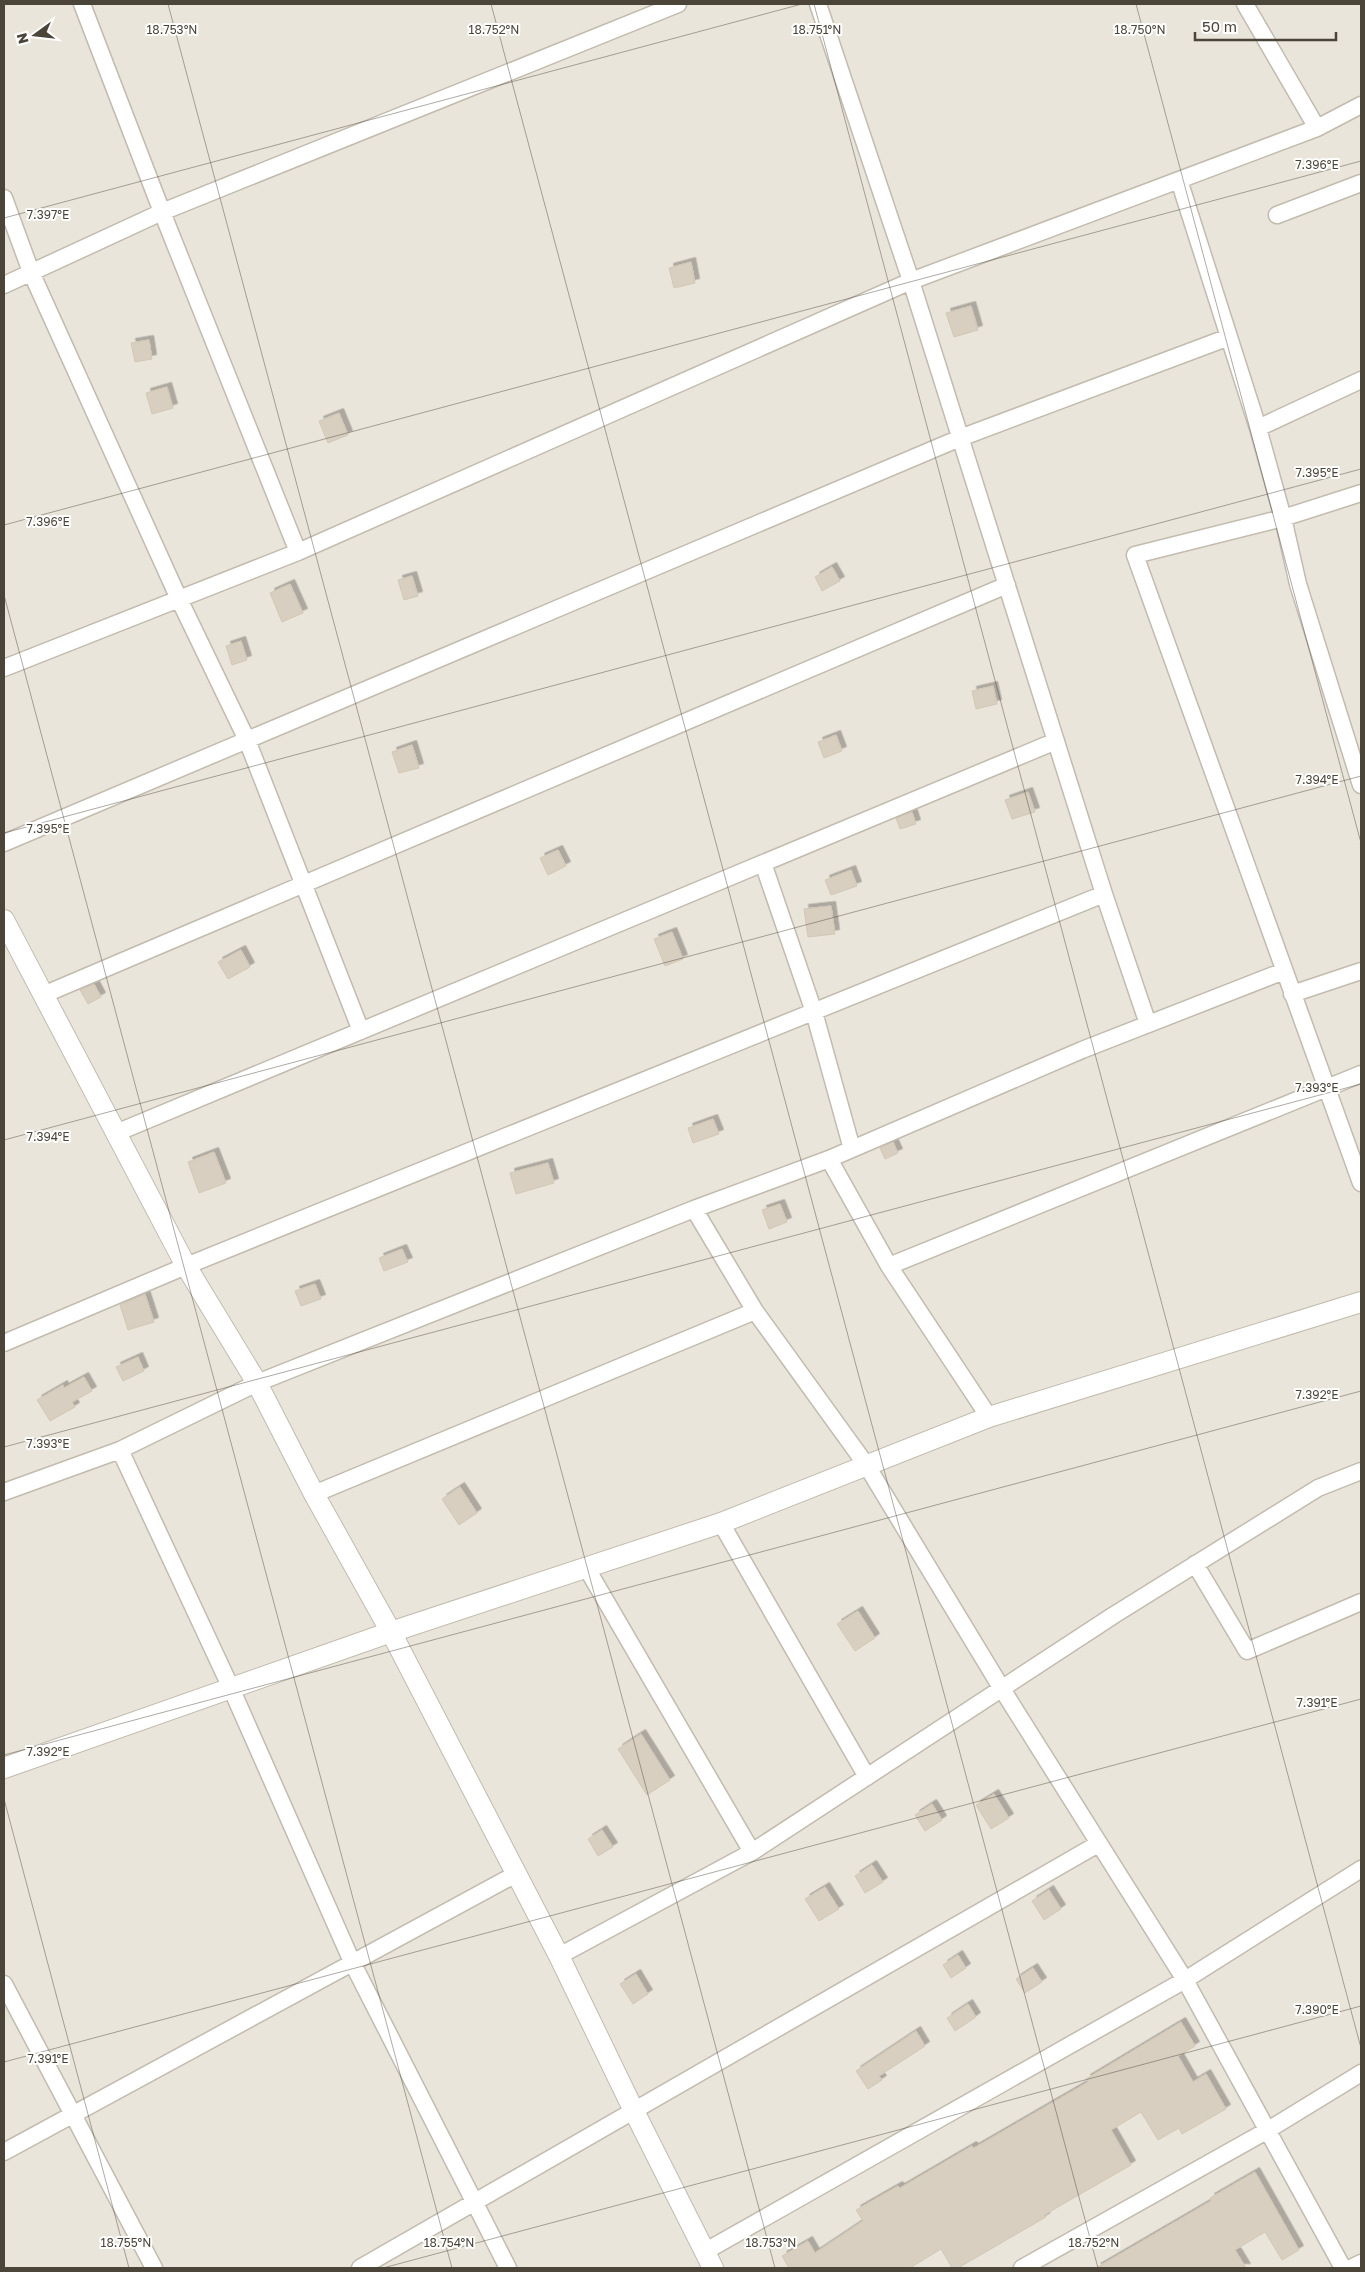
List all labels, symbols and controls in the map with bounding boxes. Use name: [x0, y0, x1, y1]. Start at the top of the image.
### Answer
north arrow: [10, 10, 60, 60]
scale bar: [1195, 10, 1336, 42]
text: 50 m: [1202, 17, 1237, 35]
text: 18.753°N: [147, 22, 197, 37]
text: 18.752°N: [469, 22, 519, 37]
text: 18.751°N: [793, 22, 841, 37]
text: 18.750°N: [1114, 22, 1166, 37]
text: N: [12, 31, 32, 46]
text: 7.396°E: [1295, 157, 1339, 172]
text: 7.397°E: [27, 207, 69, 222]
text: 7.395°E: [1295, 465, 1339, 480]
text: 7.396°E: [26, 514, 70, 529]
text: 7.394°E: [1296, 772, 1338, 787]
text: 7.395°E: [26, 821, 70, 836]
text: 7.393°E: [1295, 1080, 1339, 1095]
text: 7.394°E: [27, 1129, 69, 1144]
text: 7.392°E: [1295, 1387, 1339, 1402]
text: 7.393°E: [26, 1436, 70, 1451]
text: 7.391°E: [1296, 1695, 1338, 1710]
text: 7.392°E: [26, 1744, 70, 1759]
text: 7.390°E: [1295, 2002, 1339, 2017]
text: 7.391°E: [27, 2051, 69, 2066]
text: 18.755°N: [101, 2235, 151, 2250]
text: 18.754°N: [424, 2235, 474, 2250]
text: 18.753°N: [746, 2235, 796, 2250]
text: 18.752°N: [1069, 2235, 1119, 2250]

